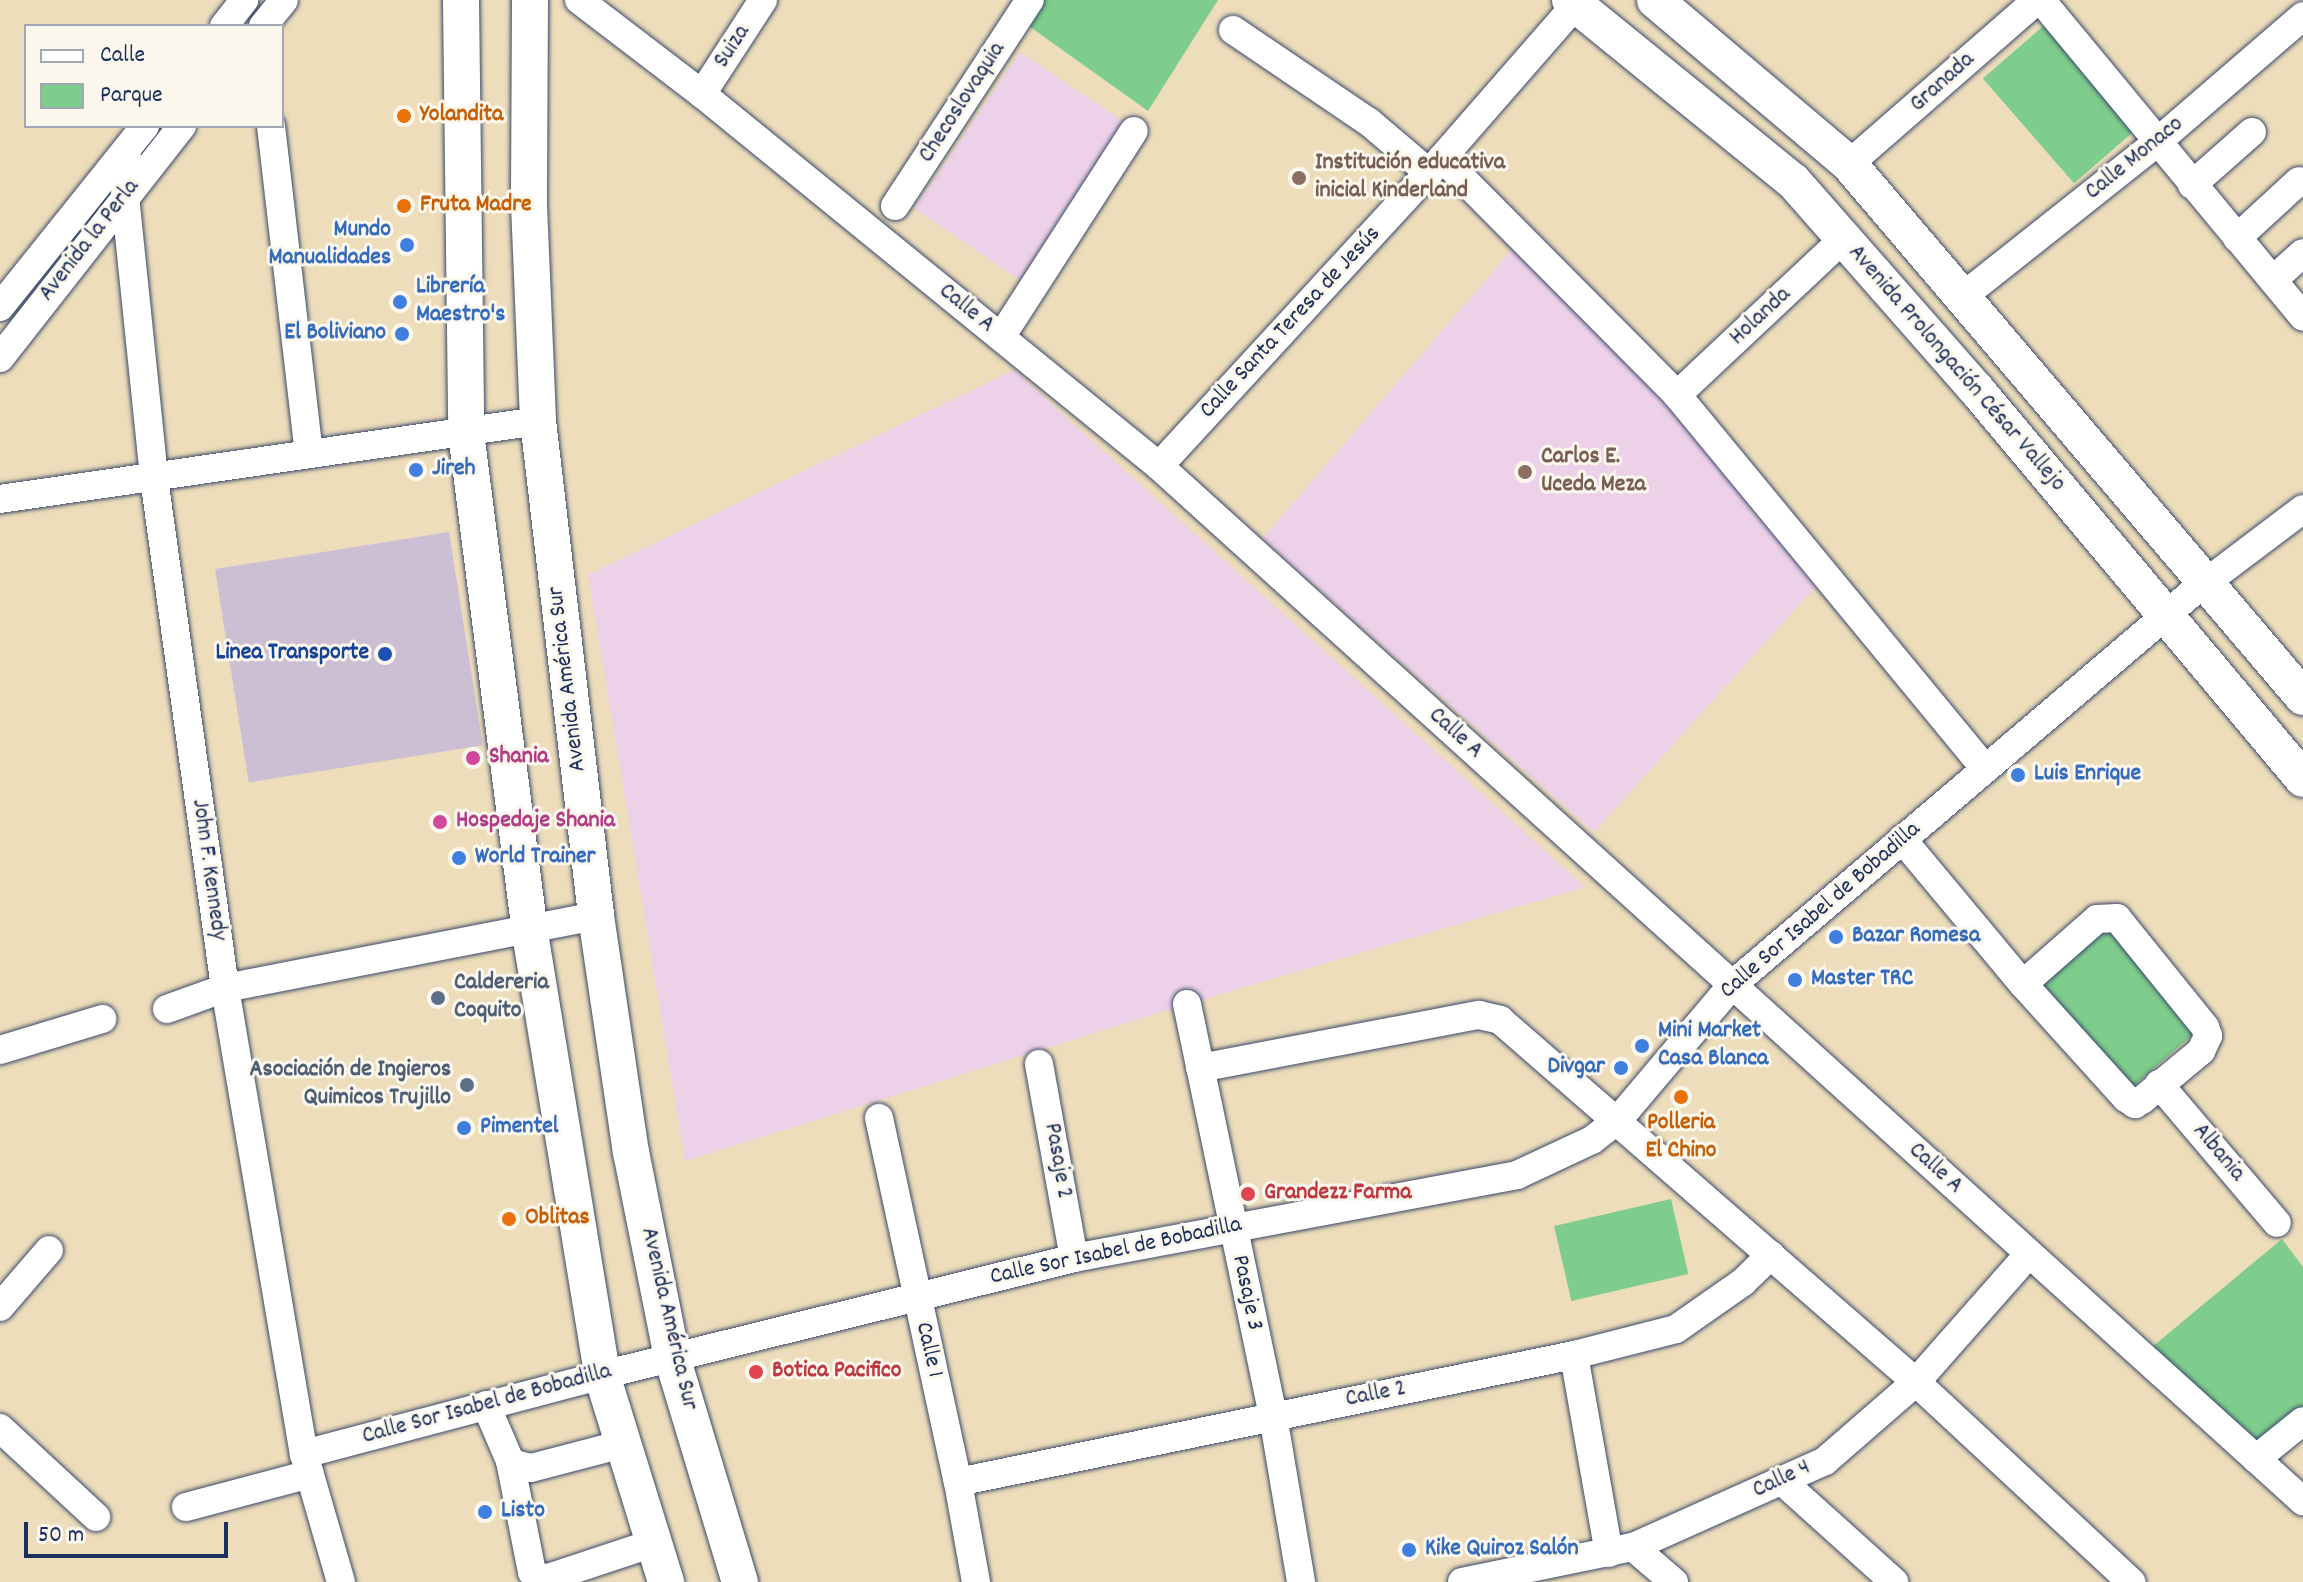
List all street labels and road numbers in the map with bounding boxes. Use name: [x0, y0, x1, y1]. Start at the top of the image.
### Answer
street label: Suiza: [708, 20, 758, 74]
street label: Checoslovaquia: [913, 37, 1013, 169]
street label: Granada: [1905, 46, 1981, 120]
street label: Calle Monaco: [2080, 111, 2190, 207]
street label: Avenida la Perla: [33, 174, 147, 308]
street label: Calle Santa Teresa de Jesús: [1194, 221, 1388, 425]
street label: Avenida Prolongación César Vallejo: [1841, 240, 2071, 498]
street label: Calle A: [932, 278, 1000, 340]
street label: Holanda: [1724, 281, 1798, 353]
street label: Avenida América Sur: [542, 585, 594, 773]
street label: Calle A: [1422, 702, 1488, 766]
street label: John F. Kennedy: [184, 797, 232, 943]
street label: Calle Sor Isabel de Bobadilla: [1715, 816, 1927, 1006]
street label: Albania: [2185, 1118, 2251, 1188]
street label: Pasaje 2: [1036, 1121, 1078, 1201]
street label: Calle A: [1902, 1137, 1968, 1201]
street label: Calle Sor Isabel de Bobadilla: [988, 1211, 1244, 1293]
street label: Avenida América Sur: [633, 1225, 703, 1413]
street label: Pasaje 3: [1224, 1253, 1268, 1333]
street label: Calle 1: [908, 1320, 948, 1380]
street label: Calle Sor Isabel de Bobadilla: [359, 1358, 615, 1452]
street label: Calle 2: [1343, 1375, 1409, 1415]
street label: Calle 4: [1748, 1454, 1816, 1506]

